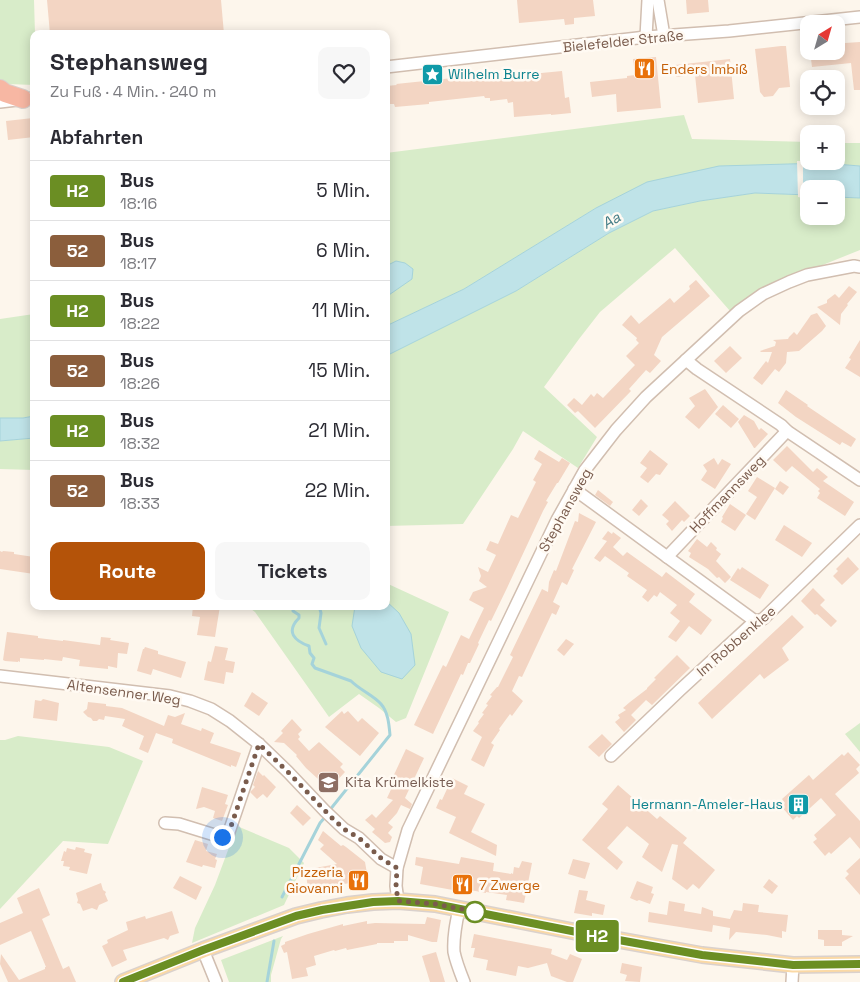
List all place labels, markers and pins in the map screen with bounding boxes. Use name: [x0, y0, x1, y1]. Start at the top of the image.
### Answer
restaurant icon: Enders Imbiß: [633, 57, 657, 81]
place label: Enders Imbiß: [661, 60, 748, 78]
place icon: Wilhelm Burre: [420, 62, 444, 86]
place label: Wilhelm Burre: [448, 65, 539, 83]
school or university icon: Kita Krümelkiste: [317, 770, 341, 794]
place label: Kita Krümelkiste: [345, 773, 454, 791]
building icon: Hermann-Ameler-Haus: [787, 792, 811, 816]
place label: Hermann-Ameler-Haus: [632, 795, 783, 813]
place label: Pizzeria Giovanni: [286, 863, 343, 897]
restaurant icon: Pizzeria Giovanni: [347, 868, 371, 892]
restaurant icon: 7 Zwerge: [451, 873, 475, 897]
place label: 7 Zwerge: [479, 876, 540, 894]
unlabelled marker: [464, 901, 486, 923]

